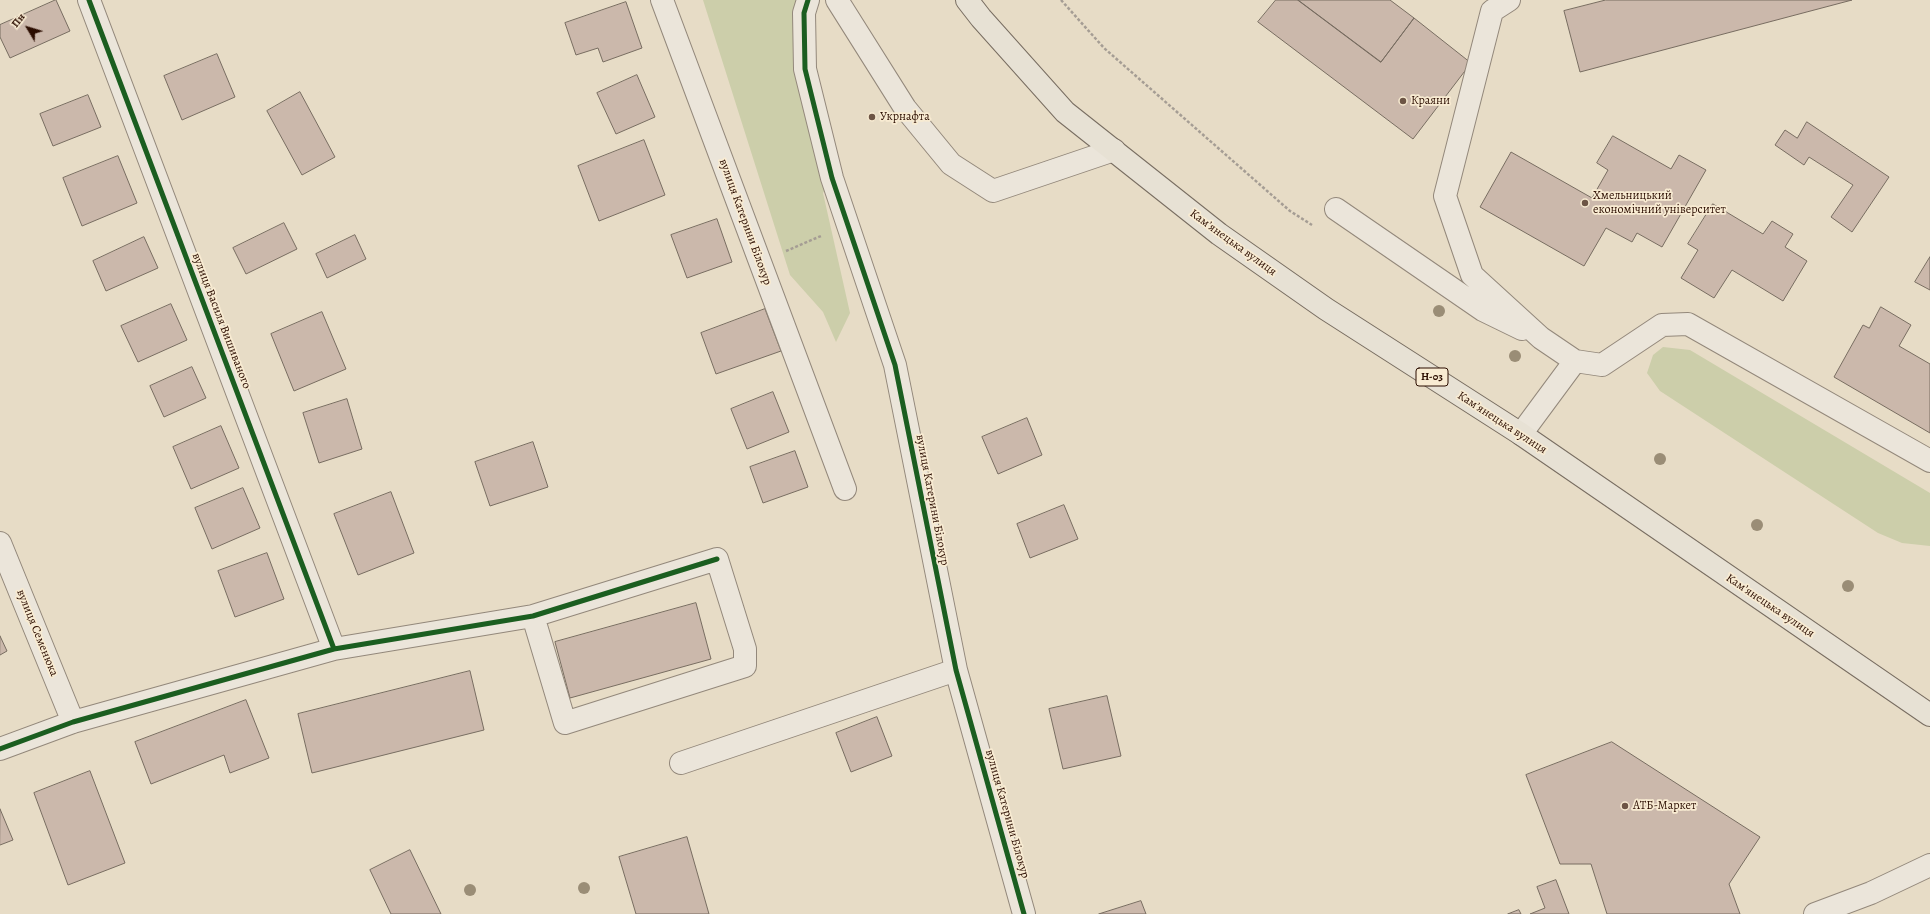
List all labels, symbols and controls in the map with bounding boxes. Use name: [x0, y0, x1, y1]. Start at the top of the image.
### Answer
north arrow: [8, 8, 48, 48]
text: Пн: [8, 10, 28, 31]
place label: Краяни: [1411, 94, 1450, 108]
marker: Краяни: [1398, 96, 1408, 106]
place label: Укрнафта: [880, 110, 930, 124]
marker: Укрнафта: [867, 112, 877, 122]
street label: вулиця Катерини Білокур: [715, 157, 775, 287]
place label: Хмельницький економічний університет: [1593, 189, 1726, 217]
marker: Хмельницький економічний університет: [1580, 198, 1590, 208]
street label: Камʼянецька вулиця: [1187, 207, 1279, 279]
street label: вулиця Василя Вишиваного: [188, 251, 254, 391]
road number: Н-03: [1416, 368, 1448, 386]
street label: Камʼянецька вулиця: [1455, 389, 1549, 457]
street label: вулиця Катерини Білокур: [912, 433, 952, 567]
street label: Камʼянецька вулиця: [1723, 571, 1817, 641]
street label: вулиця Семенюка: [13, 587, 61, 679]
street label: вулиця Катерини Білокур: [982, 748, 1032, 880]
place label: АТБ-Маркет: [1633, 799, 1696, 813]
marker: АТБ-Маркет: [1620, 801, 1630, 811]

